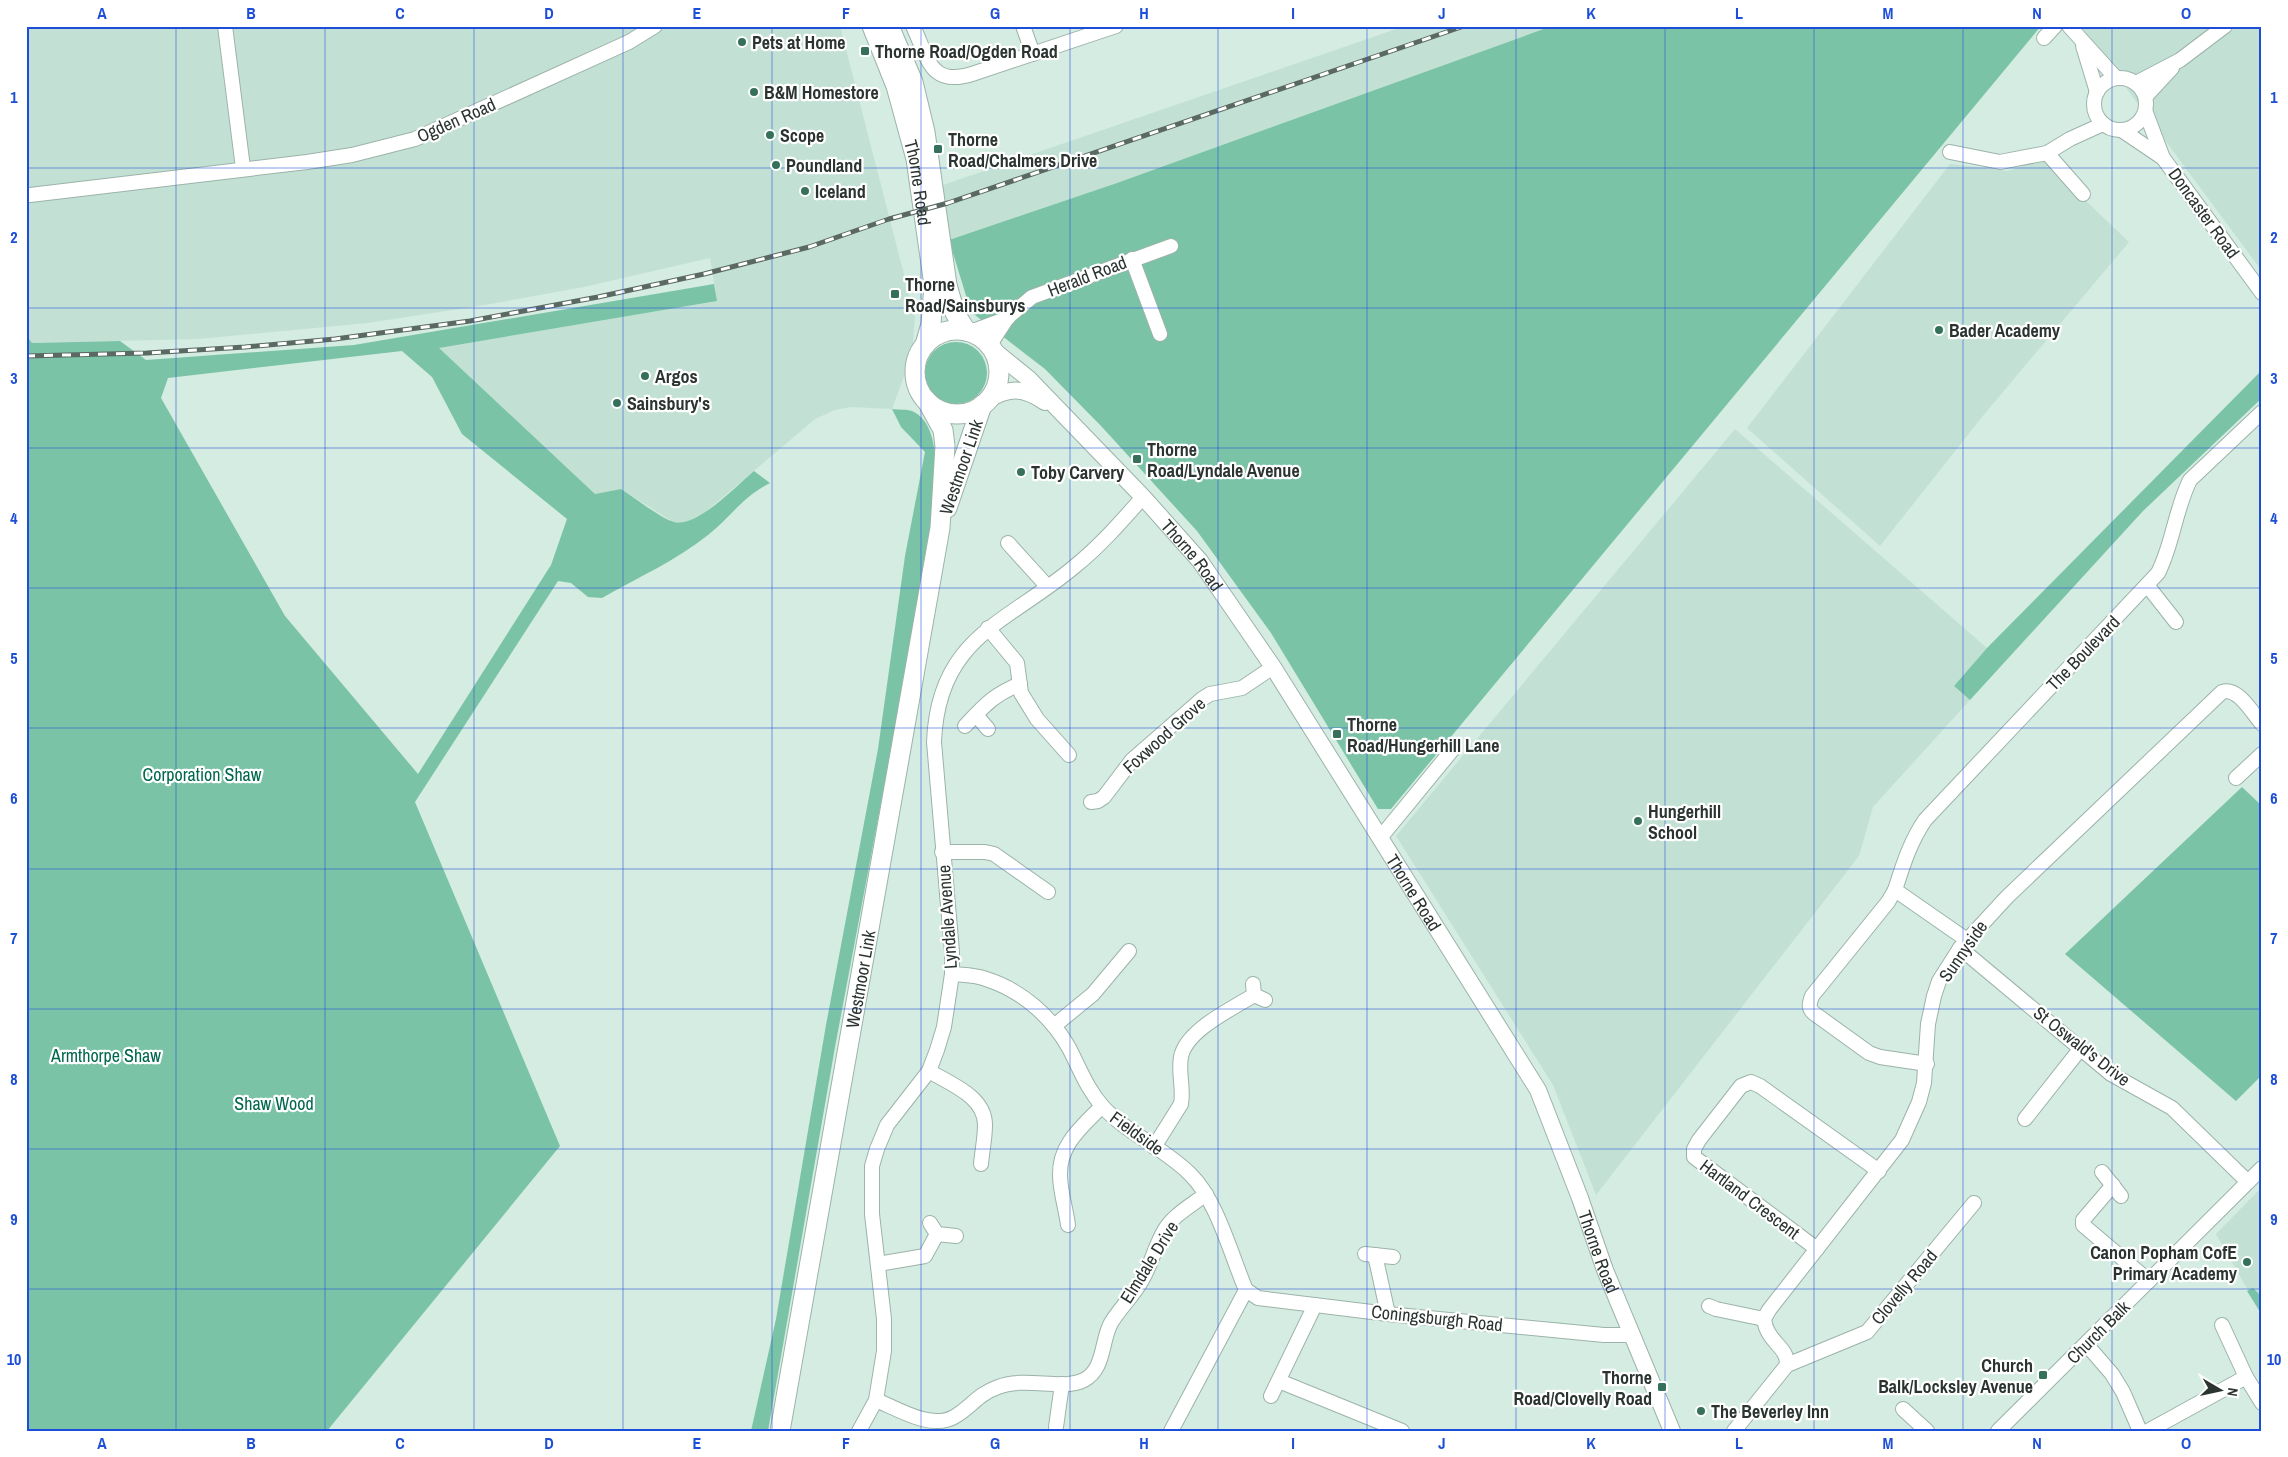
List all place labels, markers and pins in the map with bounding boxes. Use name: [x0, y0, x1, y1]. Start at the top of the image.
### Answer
place label: Pets at Home: [752, 30, 846, 55]
marker: Pets at Home: [736, 36, 748, 48]
place label: Thorne Road/Ogden Road: [875, 39, 1058, 64]
marker: Thorne Road/Ogden Road: [859, 45, 871, 57]
place label: B&M Homestore: [764, 80, 879, 105]
marker: B&M Homestore: [748, 86, 760, 98]
place label: Scope: [780, 123, 824, 148]
place label: Thorne Road/Chalmers Drive: [948, 127, 1097, 173]
marker: Scope: [764, 129, 776, 141]
marker: Thorne Road/Chalmers Drive: [932, 143, 944, 155]
place label: Poundland: [786, 153, 862, 178]
marker: Poundland: [770, 159, 782, 171]
place label: Iceland: [815, 179, 866, 204]
marker: Iceland: [799, 185, 811, 197]
place label: Thorne Road/Sainsburys: [905, 272, 1026, 318]
marker: Thorne Road/Sainsburys: [889, 288, 901, 300]
place label: Bader Academy: [1949, 318, 2061, 343]
marker: Bader Academy: [1933, 324, 1945, 336]
place label: Argos: [655, 364, 698, 389]
marker: Argos: [639, 370, 651, 382]
place label: Sainsbury's: [627, 391, 710, 416]
marker: Sainsbury's: [611, 397, 623, 409]
place label: Thorne Road/Lyndale Avenue: [1147, 437, 1300, 483]
marker: Thorne Road/Lyndale Avenue: [1131, 453, 1143, 465]
place label: Toby Carvery: [1031, 460, 1125, 485]
marker: Toby Carvery: [1015, 466, 1027, 478]
place label: Thorne Road/Hungerhill Lane: [1347, 712, 1500, 758]
marker: Thorne Road/Hungerhill Lane: [1331, 728, 1343, 740]
place label: Hungerhill School: [1648, 799, 1721, 845]
marker: Hungerhill School: [1632, 815, 1644, 827]
place label: Canon Popham CofE Primary Academy: [2090, 1240, 2238, 1286]
marker: Canon Popham CofE Primary Academy: [2241, 1256, 2253, 1268]
place label: Church Balk/Locksley Avenue: [1878, 1353, 2033, 1399]
place label: Thorne Road/Clovelly Road: [1513, 1365, 1652, 1411]
marker: Church Balk/Locksley Avenue: [2037, 1369, 2049, 1381]
marker: Thorne Road/Clovelly Road: [1656, 1381, 1668, 1393]
place label: The Beverley Inn: [1711, 1399, 1829, 1424]
marker: The Beverley Inn: [1695, 1405, 1707, 1417]

